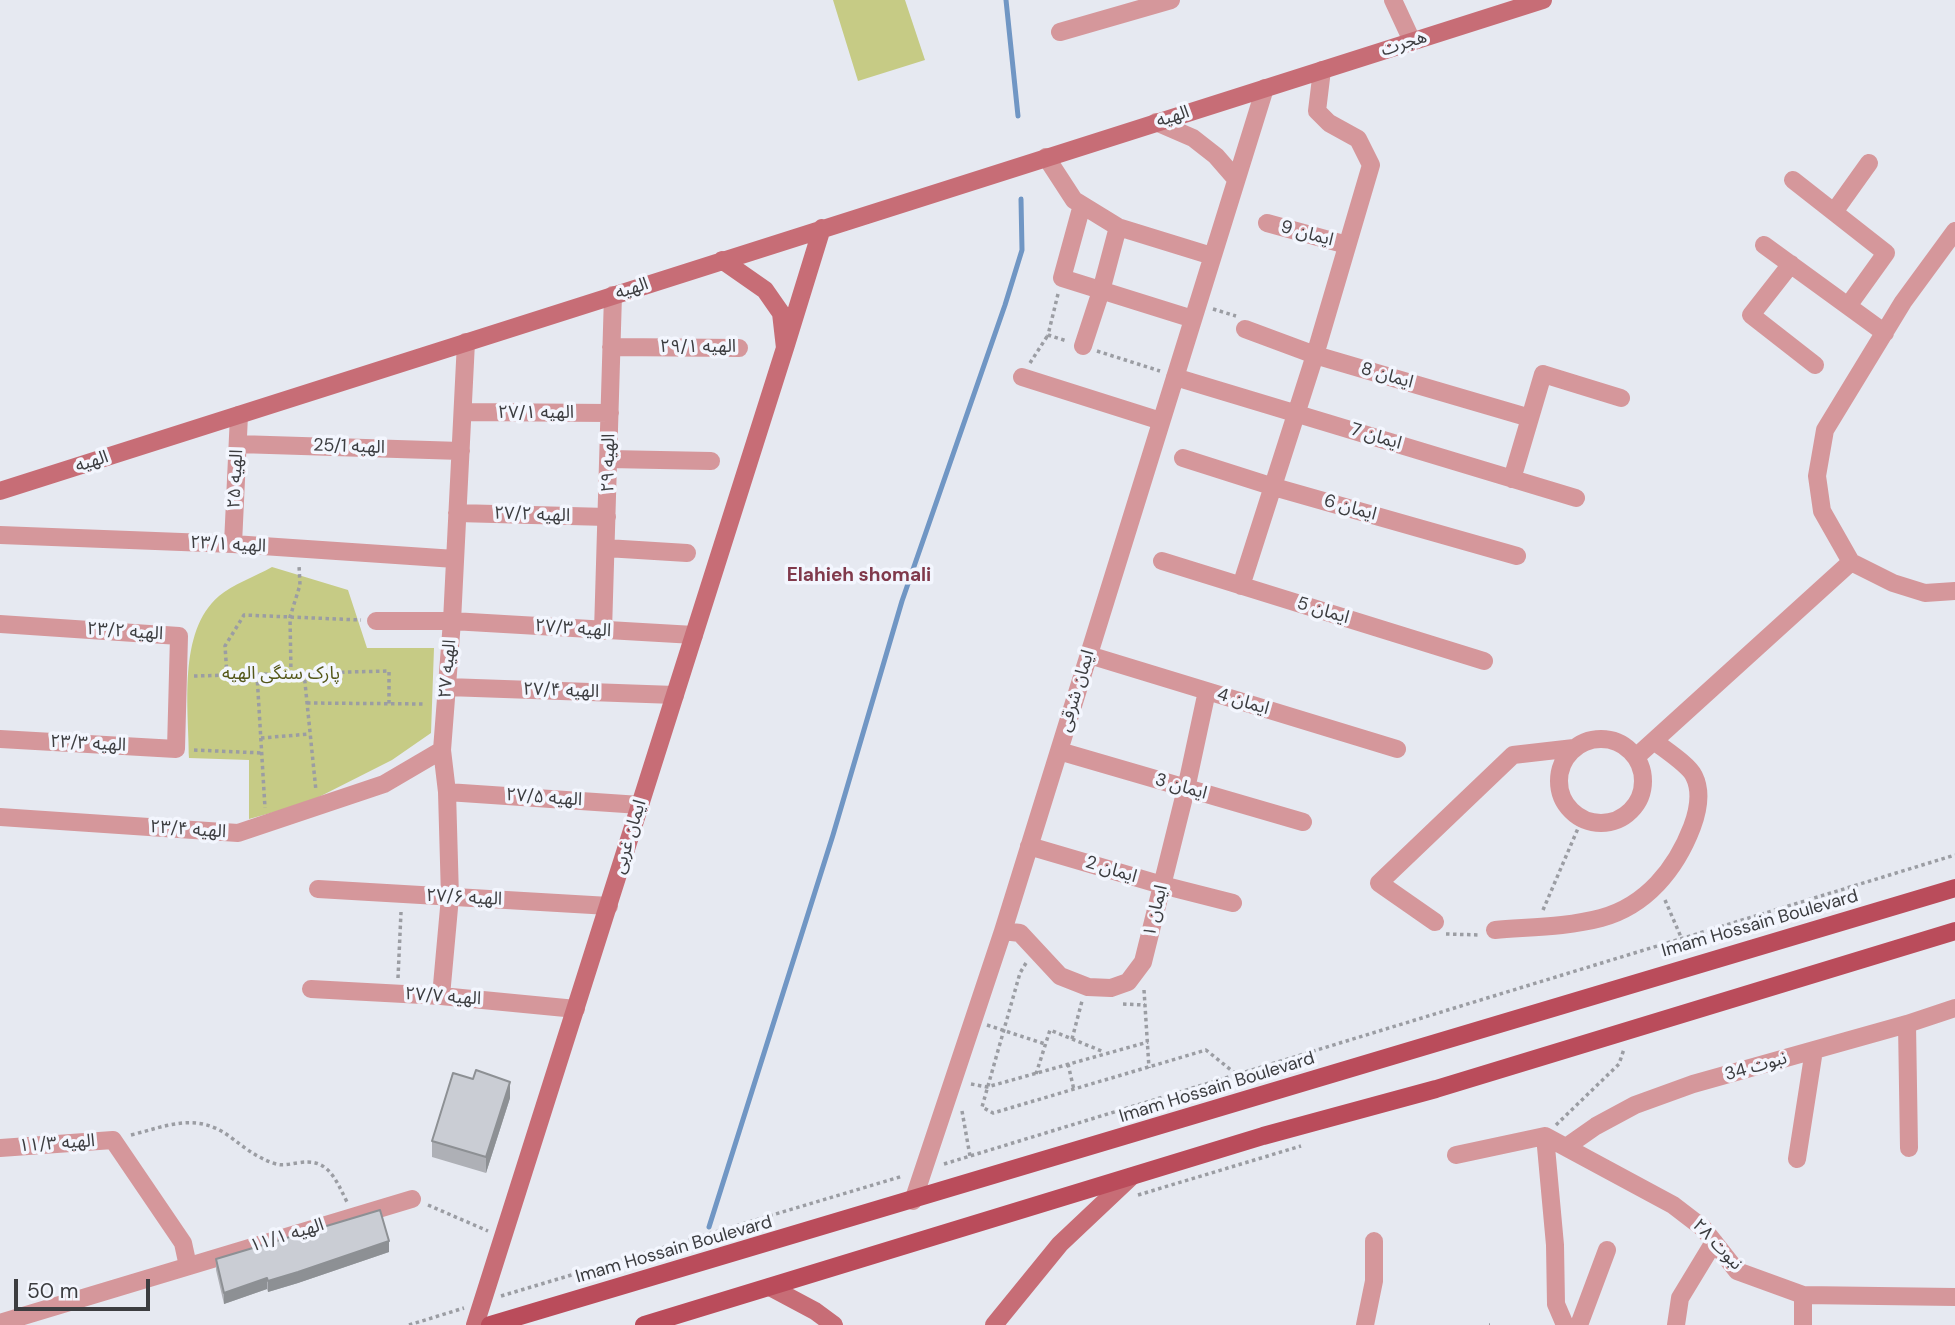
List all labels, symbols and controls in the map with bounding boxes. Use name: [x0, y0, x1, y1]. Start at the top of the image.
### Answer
street label: هجرت: [1378, 26, 1430, 62]
street label: الهیه: [1154, 102, 1192, 132]
street label: ایمان 9: [1278, 217, 1336, 251]
street label: الهیه: [613, 274, 651, 304]
street label: الهیه ۲۹/۱: [660, 336, 736, 358]
street label: ایمان 8: [1358, 358, 1416, 394]
street label: الهیه ۲۷/۱: [498, 402, 574, 424]
street label: ایمان 7: [1348, 419, 1404, 455]
street label: الهیه ۲۹: [598, 433, 620, 493]
street label: الهیه 25/1: [313, 435, 385, 459]
street label: الهیه: [73, 447, 111, 477]
street label: الهیه ۲۵: [224, 449, 248, 509]
street label: ایمان 6: [1321, 490, 1379, 526]
street label: الهیه ۲۷/۲: [494, 503, 570, 527]
street label: الهیه ۲۳/۱: [189, 532, 267, 558]
district label: Elahieh shomali: [787, 565, 931, 587]
street label: ایمان 5: [1294, 593, 1352, 629]
street label: الهیه ۲۷/۳: [534, 616, 612, 642]
street label: الهیه ۲۳/۲: [86, 619, 164, 645]
street label: الهیه ۲۷: [435, 639, 461, 699]
street label: ایمان شرقی: [1054, 647, 1100, 735]
park label: پارک سنگی الهیه: [222, 663, 340, 685]
street label: الهیه ۲۷/۴: [523, 679, 599, 703]
street label: ایمان 4: [1214, 684, 1272, 720]
street label: الهیه ۲۳/۳: [49, 731, 127, 757]
street label: ایمان 3: [1153, 769, 1209, 805]
street label: الهیه ۲۷/۵: [505, 785, 583, 811]
street label: ایمان غربی: [609, 797, 651, 877]
street label: الهیه ۲۳/۴: [149, 817, 227, 843]
street label: ایمان 2: [1083, 852, 1139, 888]
street label: ایمان ۱: [1139, 883, 1173, 939]
street label: الهیه ۲۷/۶: [425, 885, 503, 911]
street label: Imam Hossain Boulevard: [1659, 886, 1861, 962]
street label: الهیه ۲۷/۷: [404, 984, 482, 1010]
street label: Imam Hossain Boulevard: [1117, 1048, 1317, 1128]
street label: نبوت 34: [1722, 1048, 1790, 1086]
street label: الهیه ۱۱/۳: [18, 1131, 96, 1157]
street label: Imam Hossain Boulevard: [573, 1212, 775, 1288]
street label: الهیه ۱۱/۱: [247, 1215, 327, 1257]
street label: نبوت ۲۸: [1687, 1215, 1747, 1275]
scale bar: [18, 1266, 154, 1310]
text: 50 m: [27, 1277, 78, 1305]

